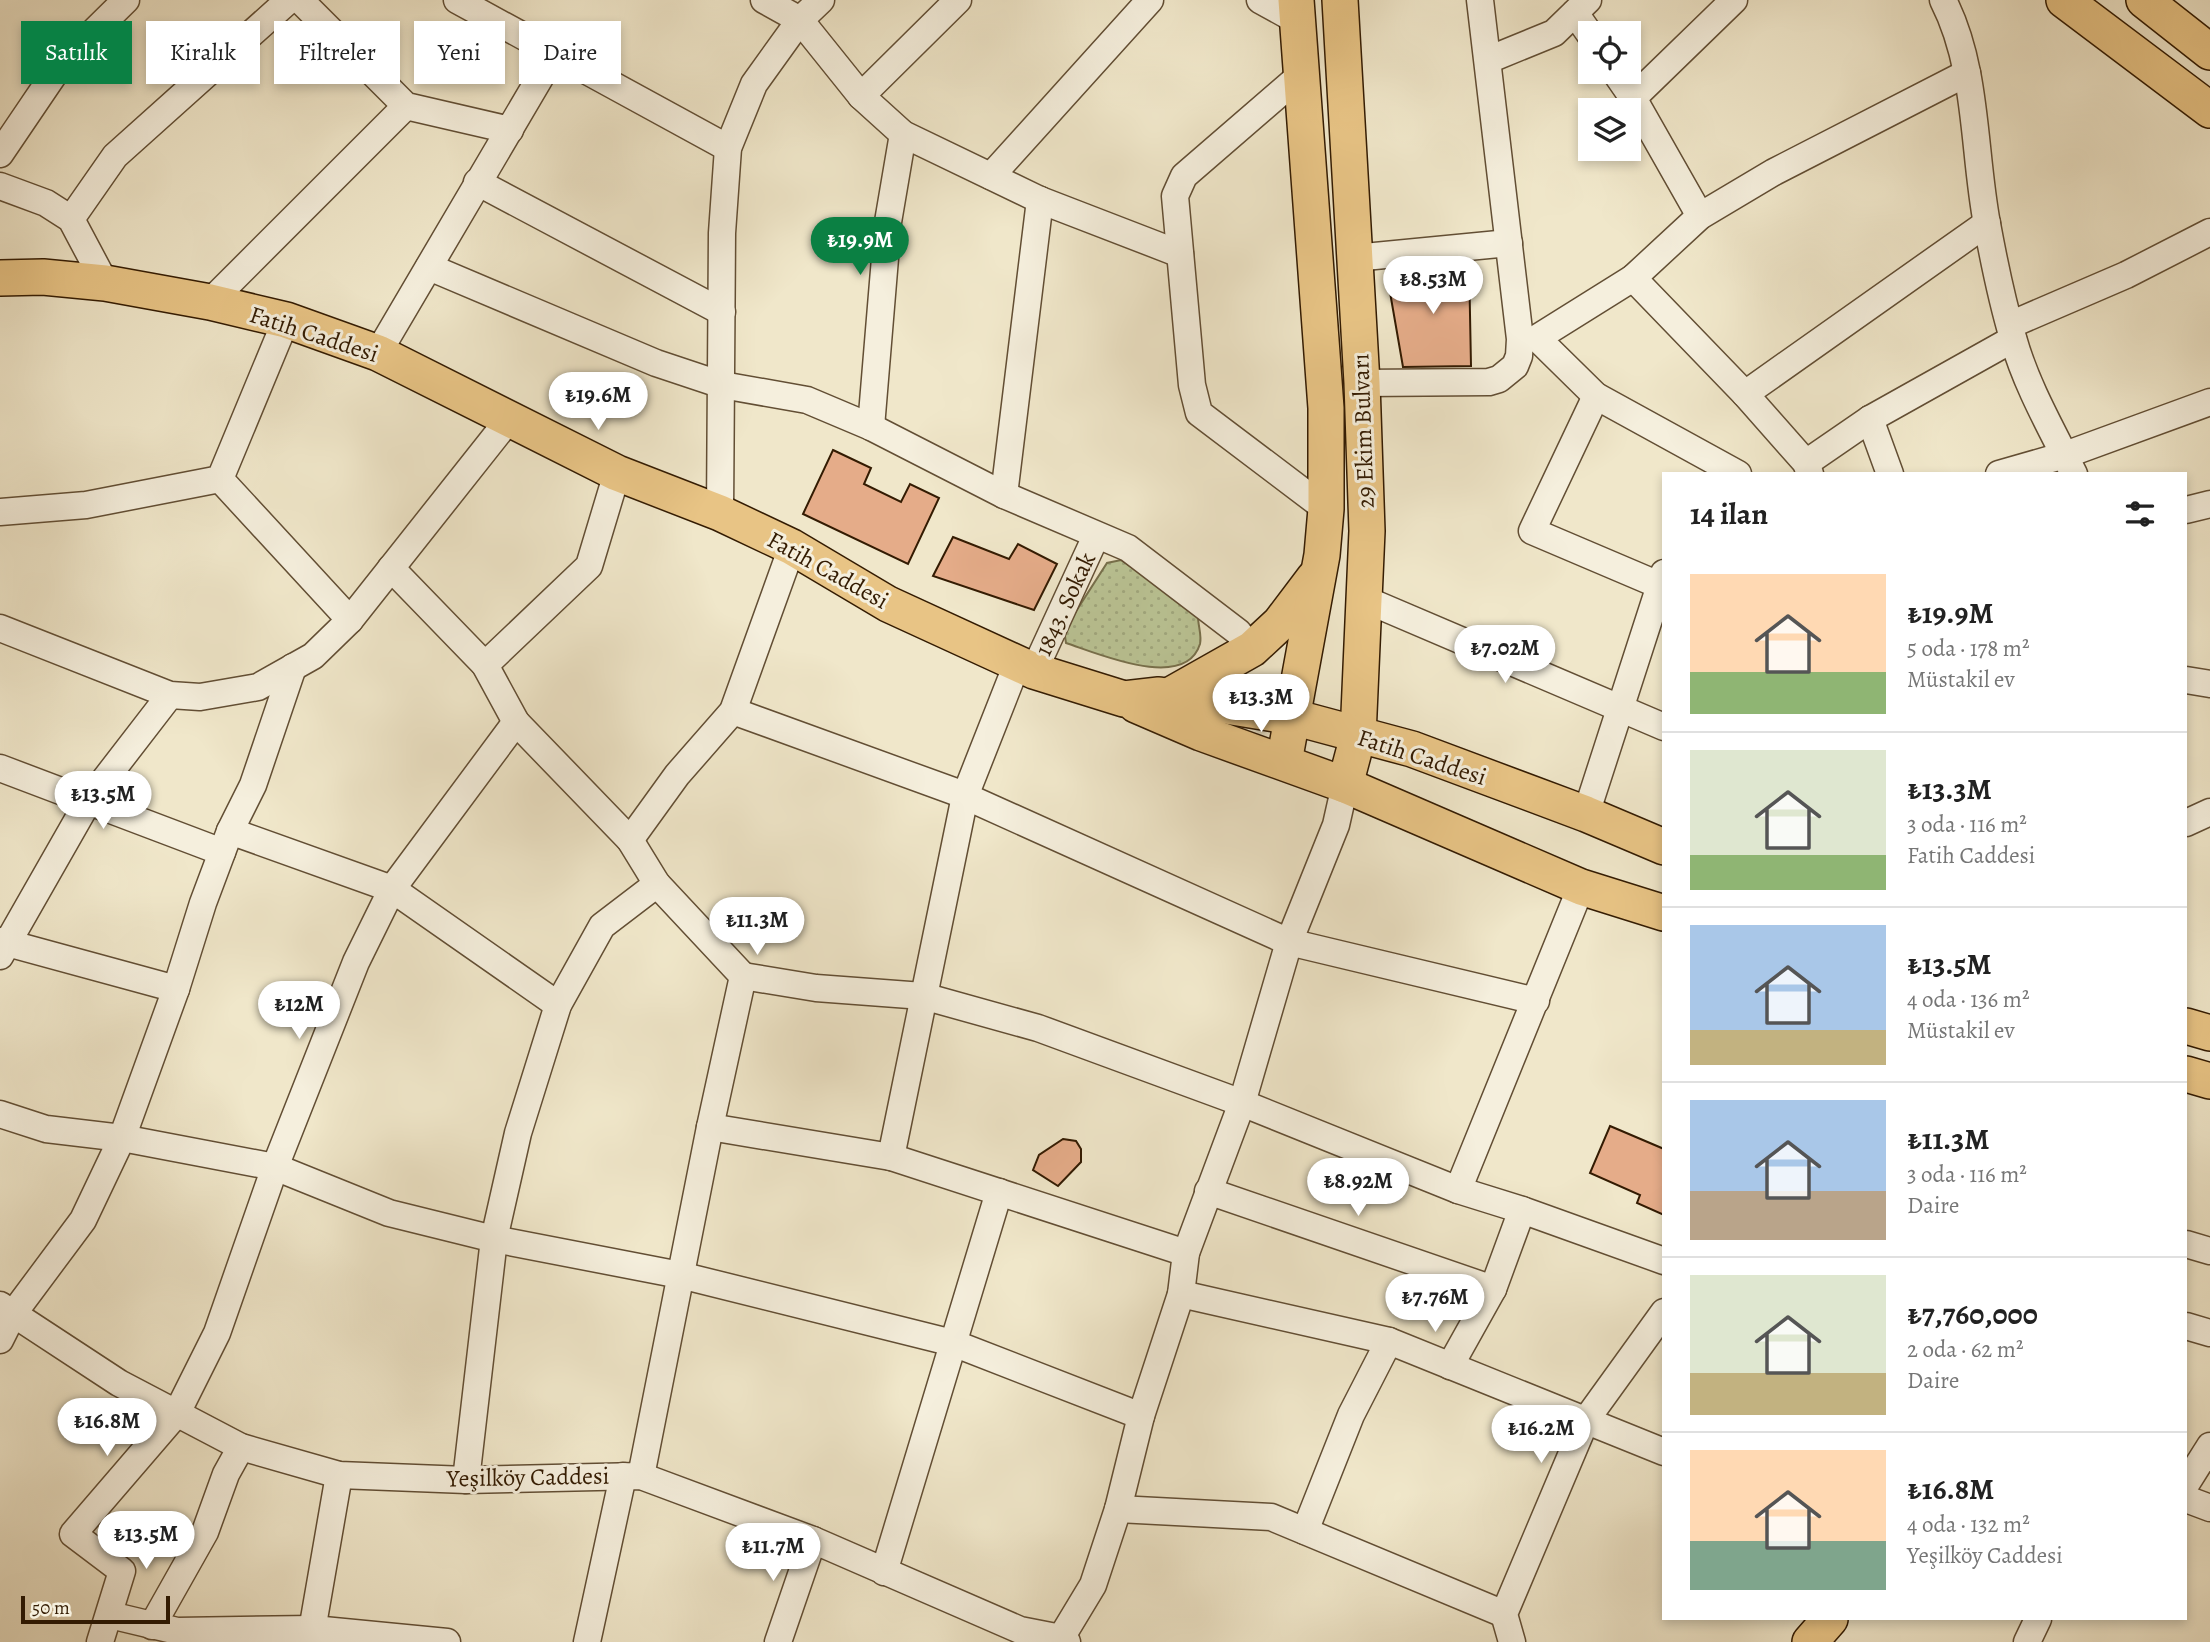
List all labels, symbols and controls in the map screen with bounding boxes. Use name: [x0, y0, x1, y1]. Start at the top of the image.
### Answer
chip: Satılık: [21, 21, 132, 84]
chip: Kiralık: [146, 21, 260, 84]
chip: Filtreler: [274, 21, 400, 84]
chip: Yeni: [414, 21, 505, 84]
chip: Daire: [519, 21, 621, 84]
map controls: [1578, 21, 1641, 161]
button: locate: [1578, 21, 1641, 84]
button: layers: [1578, 98, 1641, 161]
pin: ₺19.9M: [803, 218, 917, 277]
text: ₺19.9M: [827, 224, 893, 255]
pin: ₺8.53M: [1376, 256, 1490, 316]
text: ₺8.53M: [1399, 263, 1467, 294]
street label: Fatih Caddesi: [245, 298, 383, 370]
street label: 29 Ekim Bulvarı: [1344, 353, 1382, 509]
pin: ₺19.6M: [541, 372, 655, 432]
text: ₺19.6M: [565, 379, 631, 410]
text: 14 ilan: [1690, 494, 1768, 534]
icon: filters: [2121, 495, 2159, 533]
street label: Fatih Caddesi: [762, 524, 894, 616]
street label: 1843. Sokak: [1027, 547, 1103, 661]
text: ₺19.9M: [1907, 593, 1994, 633]
icon: home: [1746, 602, 1830, 686]
pin: ₺7.02M: [1448, 626, 1562, 685]
text: ₺7.02M: [1470, 632, 1540, 663]
text: 5 oda · 178 m²: [1907, 633, 2030, 664]
text: Müstakil ev: [1907, 664, 2015, 695]
pin: ₺13.3M: [1204, 674, 1318, 734]
text: ₺13.3M: [1229, 681, 1293, 712]
street label: Fatih Caddesi: [1353, 721, 1491, 793]
text: ₺13.3M: [1907, 769, 1992, 809]
pin: ₺13.5M: [46, 772, 160, 831]
text: ₺13.5M: [71, 778, 135, 809]
icon: home: [1746, 778, 1830, 862]
text: 3 oda · 116 m²: [1907, 809, 2027, 840]
text: Fatih Caddesi: [1907, 840, 2035, 871]
pin: ₺11.3M: [700, 898, 814, 957]
text: ₺11.3M: [725, 904, 789, 935]
text: ₺13.5M: [1907, 944, 1992, 984]
icon: home: [1746, 953, 1830, 1037]
pin: ₺12M: [258, 982, 340, 1041]
text: 4 oda · 136 m²: [1907, 984, 2029, 1015]
text: ₺12M: [274, 988, 324, 1019]
text: Müstakil ev: [1907, 1015, 2015, 1046]
text: ₺11.3M: [1907, 1119, 1990, 1159]
icon: home: [1746, 1128, 1830, 1212]
pin: ₺8.92M: [1301, 1158, 1415, 1218]
text: 3 oda · 116 m²: [1907, 1159, 2027, 1190]
text: ₺8.92M: [1323, 1165, 1393, 1196]
text: Daire: [1907, 1190, 1959, 1221]
pin: ₺7.76M: [1378, 1274, 1492, 1334]
text: ₺7.76M: [1401, 1281, 1469, 1312]
text: ₺7,760,000: [1907, 1294, 2038, 1334]
icon: home: [1746, 1303, 1830, 1387]
text: 2 oda · 62 m²: [1907, 1334, 2023, 1365]
text: Daire: [1907, 1365, 1959, 1396]
pin: ₺16.8M: [50, 1398, 164, 1458]
text: ₺16.8M: [74, 1405, 140, 1436]
pin: ₺16.2M: [1484, 1406, 1598, 1465]
text: ₺16.2M: [1508, 1412, 1574, 1443]
street label: Yeşilköy Caddesi: [445, 1460, 610, 1494]
text: ₺16.8M: [1907, 1469, 1994, 1509]
icon: home: [1746, 1478, 1830, 1562]
text: 4 oda · 132 m²: [1907, 1509, 2030, 1540]
pin: ₺13.5M: [89, 1512, 203, 1571]
text: ₺13.5M: [114, 1518, 178, 1549]
pin: ₺11.7M: [716, 1524, 830, 1583]
text: ₺11.7M: [741, 1530, 805, 1561]
text: Yeşilköy Caddesi: [1907, 1540, 2063, 1571]
scale bar: [21, 1593, 170, 1625]
text: 50 m: [32, 1595, 70, 1621]

